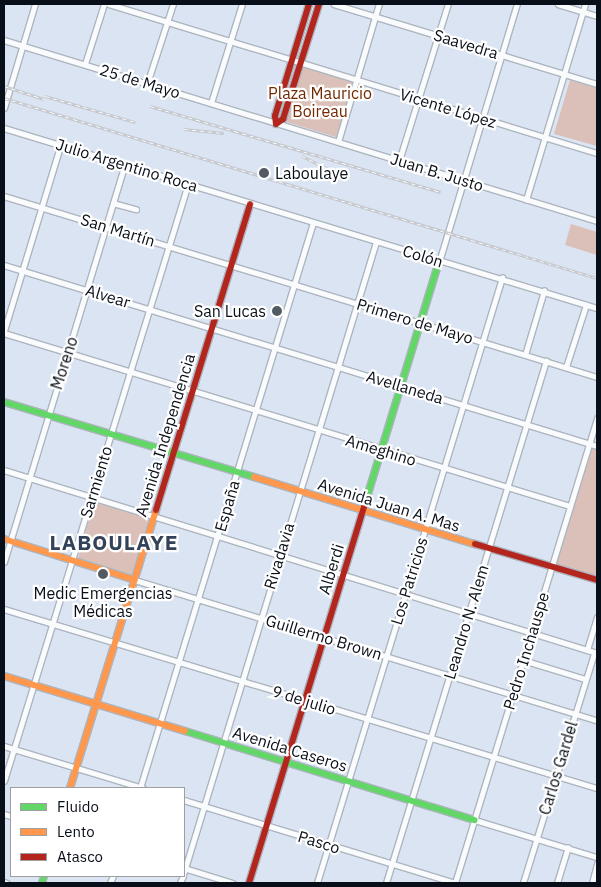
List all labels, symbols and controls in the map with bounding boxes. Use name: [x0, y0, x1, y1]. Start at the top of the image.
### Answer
street label: Saavedra: [431, 25, 501, 63]
street label: 25 de Mayo: [97, 60, 183, 102]
park label: Plaza Mauricio Boireau: [268, 83, 372, 121]
street label: Vicente López: [397, 84, 499, 132]
street label: Julio Argentino Roca: [54, 134, 200, 196]
street label: Juan B. Justo: [388, 149, 486, 195]
place label: Laboulaye: [275, 163, 348, 183]
marker: Laboulaye: [257, 166, 271, 180]
street label: San Martín: [78, 210, 158, 250]
street label: Colón: [400, 241, 446, 271]
street label: Alvear: [83, 280, 133, 312]
street label: Primero de Mayo: [354, 294, 476, 348]
place label: San Lucas: [194, 301, 266, 321]
marker: San Lucas: [270, 304, 284, 318]
street label: Moreno: [46, 334, 82, 392]
street label: Avenida Independencia: [131, 351, 199, 519]
street label: Avellaneda: [364, 366, 446, 408]
street label: Ameghino: [343, 430, 419, 470]
street label: Sarmiento: [76, 444, 116, 520]
street label: Avenida Juan A. Mas: [316, 474, 462, 536]
street label: España: [211, 478, 243, 534]
street label: Rivadavia: [260, 520, 298, 592]
district label: LABOULAYE: [48, 529, 180, 555]
street label: Los Patricios: [387, 535, 431, 627]
street label: Alberdi: [314, 541, 348, 597]
street label: Leandro N. Alem: [439, 562, 493, 682]
marker: Medic Emergencias Médicas: [96, 567, 110, 581]
place label: Medic Emergencias Médicas: [33, 583, 173, 621]
street label: Pedro Inchauspe: [499, 590, 553, 712]
street label: Guillermo Brown: [263, 610, 385, 664]
street label: 9 de julio: [270, 681, 338, 719]
street label: Carlos Gardel: [535, 719, 581, 817]
street label: Avenida Caseros: [230, 722, 350, 776]
legend: [10, 787, 185, 877]
text: Fluido: [57, 797, 99, 816]
text: Lento: [57, 822, 95, 841]
street label: Pasco: [296, 827, 342, 857]
text: Atasco: [57, 847, 103, 866]

